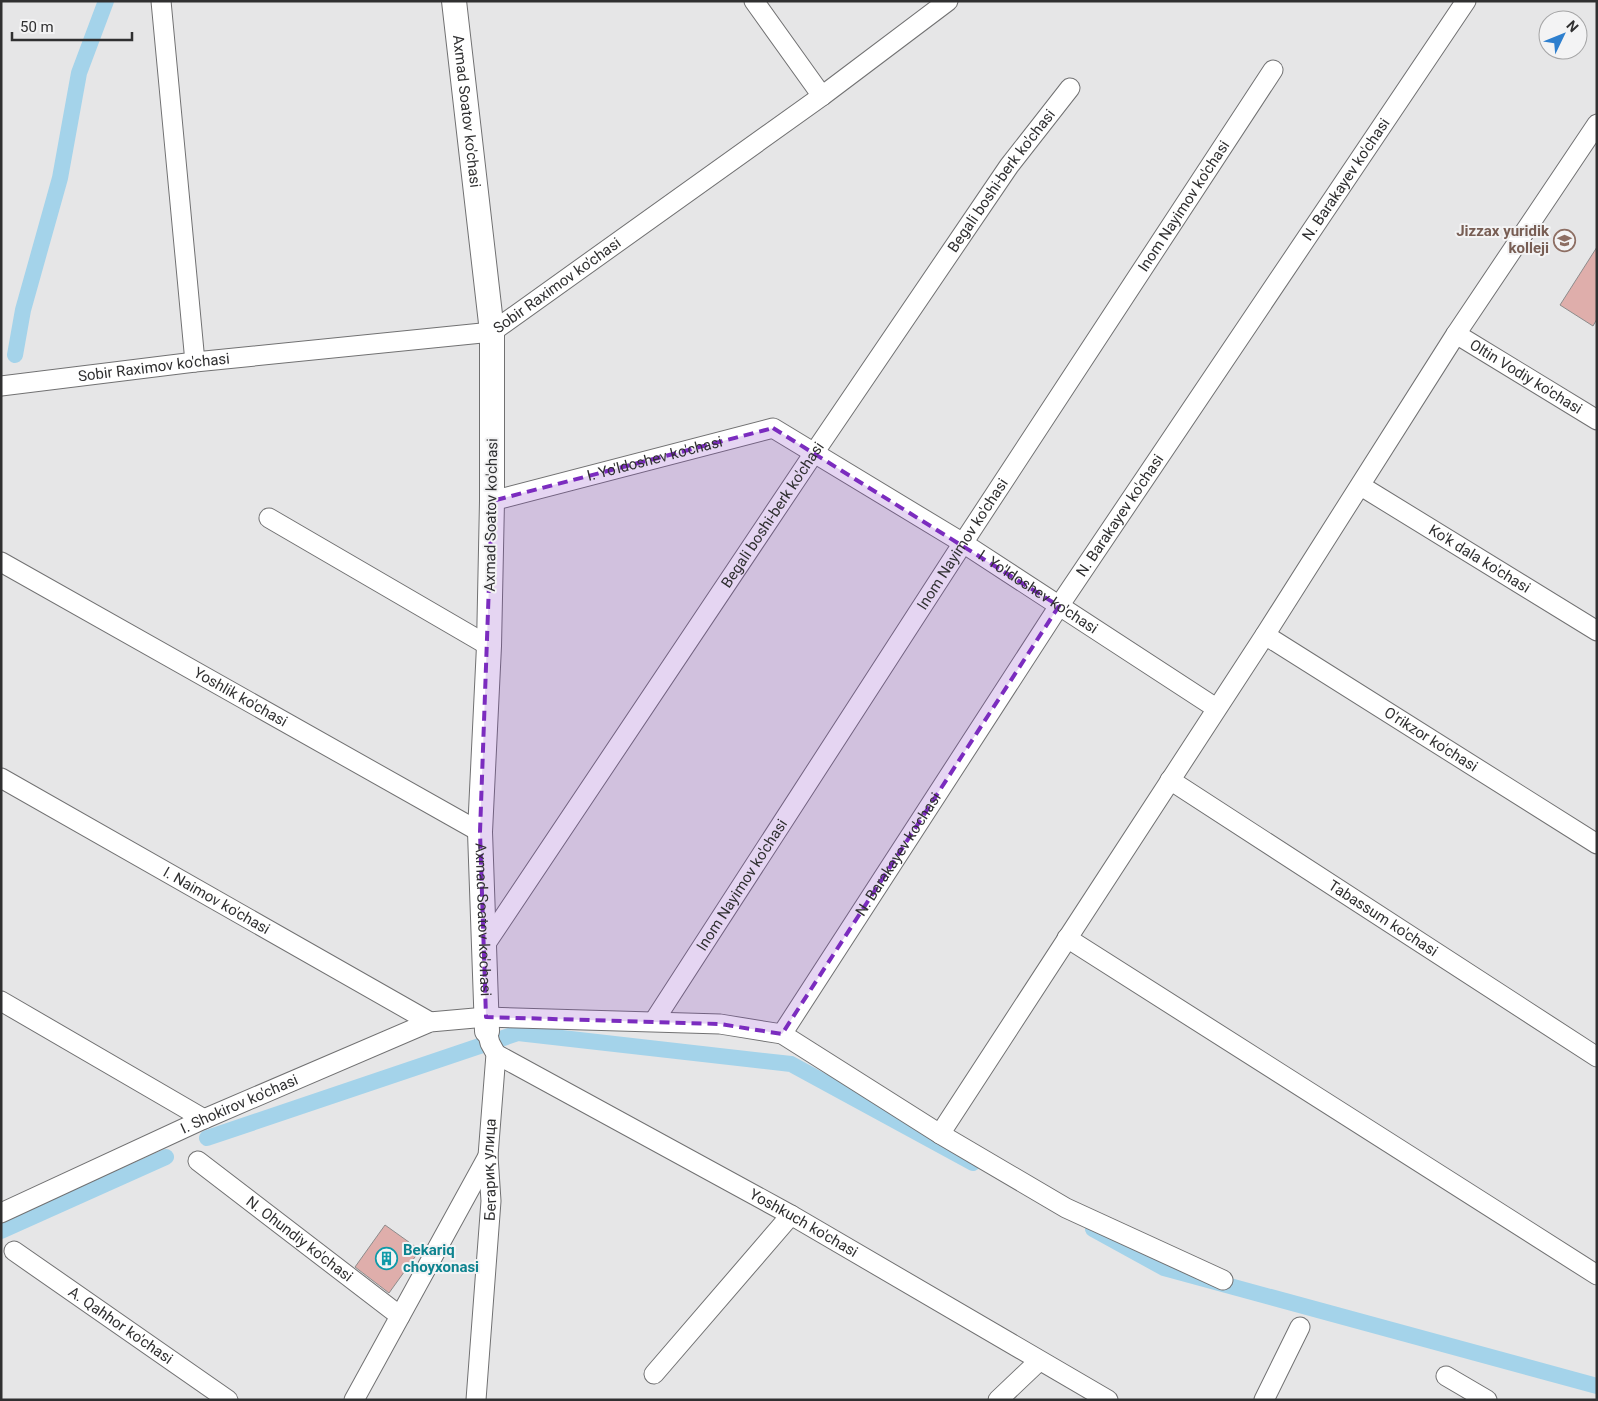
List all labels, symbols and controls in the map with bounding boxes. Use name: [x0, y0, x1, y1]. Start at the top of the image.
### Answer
scale bar: [12, 10, 132, 42]
north arrow: [1538, 10, 1588, 60]
text: N: [1563, 17, 1582, 35]
text: 50 m: [20, 18, 54, 36]
street label: Axmad Soatov ko'chasi: [449, 34, 484, 189]
street label: Begali boshi-berk ko'chasi: [944, 106, 1059, 256]
street label: N. Barakayev ko'chasi: [1298, 115, 1394, 244]
street label: Inom Nayimov ko'chasi: [1134, 137, 1233, 275]
place label: Jizzax yuridik kolleji: [1456, 222, 1550, 257]
school or university icon: Jizzax yuridik kolleji: [1553, 228, 1577, 252]
street label: Sobir Raximov ko'chasi: [490, 234, 624, 337]
street label: Oltin Vodiy ko'chasi: [1467, 336, 1586, 418]
street label: Sobir Raximov ko'chasi: [77, 350, 231, 385]
street label: I. Yo'ldoshev ko'chasi: [585, 433, 724, 485]
street label: Axmad Soatov ko'chasi: [481, 438, 501, 592]
street label: Begali boshi-berk ko'chasi: [717, 439, 828, 591]
street label: N. Barakayev ko'chasi: [1072, 451, 1167, 580]
street label: Inom Nayimov ko'chasi: [913, 475, 1012, 613]
street label: Ko'k dala ko'chasi: [1425, 521, 1534, 597]
street label: I. Yo'ldoshev ko'chasi: [975, 546, 1101, 637]
street label: Yoshlik ko'chasi: [190, 663, 291, 731]
street label: O'rikzor ko'chasi: [1381, 703, 1481, 776]
street label: N. Barakayev ko'chasi: [852, 789, 945, 919]
street label: Inom Nayimov ko'chasi: [693, 816, 791, 954]
street label: Axmad Soatov ko'chasi: [471, 842, 495, 997]
street label: I. Naimov ko'chasi: [160, 863, 273, 938]
street label: Tabassum ko'chasi: [1325, 876, 1441, 960]
street label: I. Shokirov ko'chasi: [178, 1071, 301, 1138]
street label: Бегариқ улица: [479, 1118, 500, 1222]
street label: Yoshkuch ko'chasi: [746, 1185, 861, 1261]
street label: N. Ohundiy ko'chasi: [243, 1192, 356, 1286]
place label: Bekariq choyxonasi: [403, 1241, 479, 1276]
building icon: Bekariq choyxonasi: [375, 1247, 399, 1271]
street label: A. Qahhor ko'chasi: [65, 1283, 176, 1368]

